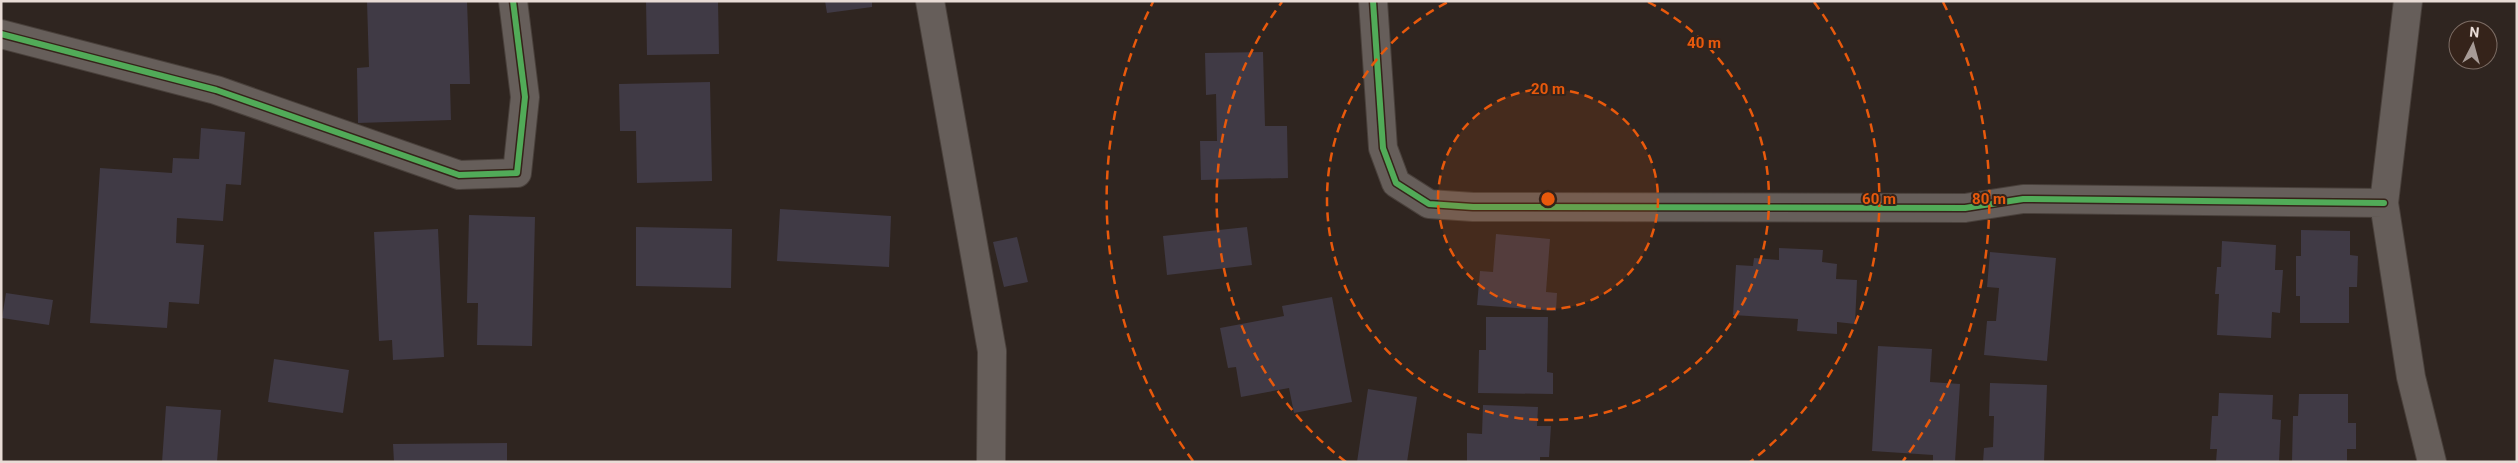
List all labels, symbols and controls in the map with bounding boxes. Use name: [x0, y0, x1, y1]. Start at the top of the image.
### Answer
north arrow: [2448, 20, 2498, 70]
text: N: [2469, 24, 2480, 41]
text: 40 m: [1687, 34, 1721, 52]
text: 20 m: [1531, 80, 1565, 98]
centre of rings: [1539, 190, 1557, 208]
text: 60 m: [1862, 190, 1896, 208]
text: 80 m: [1972, 190, 2006, 208]

